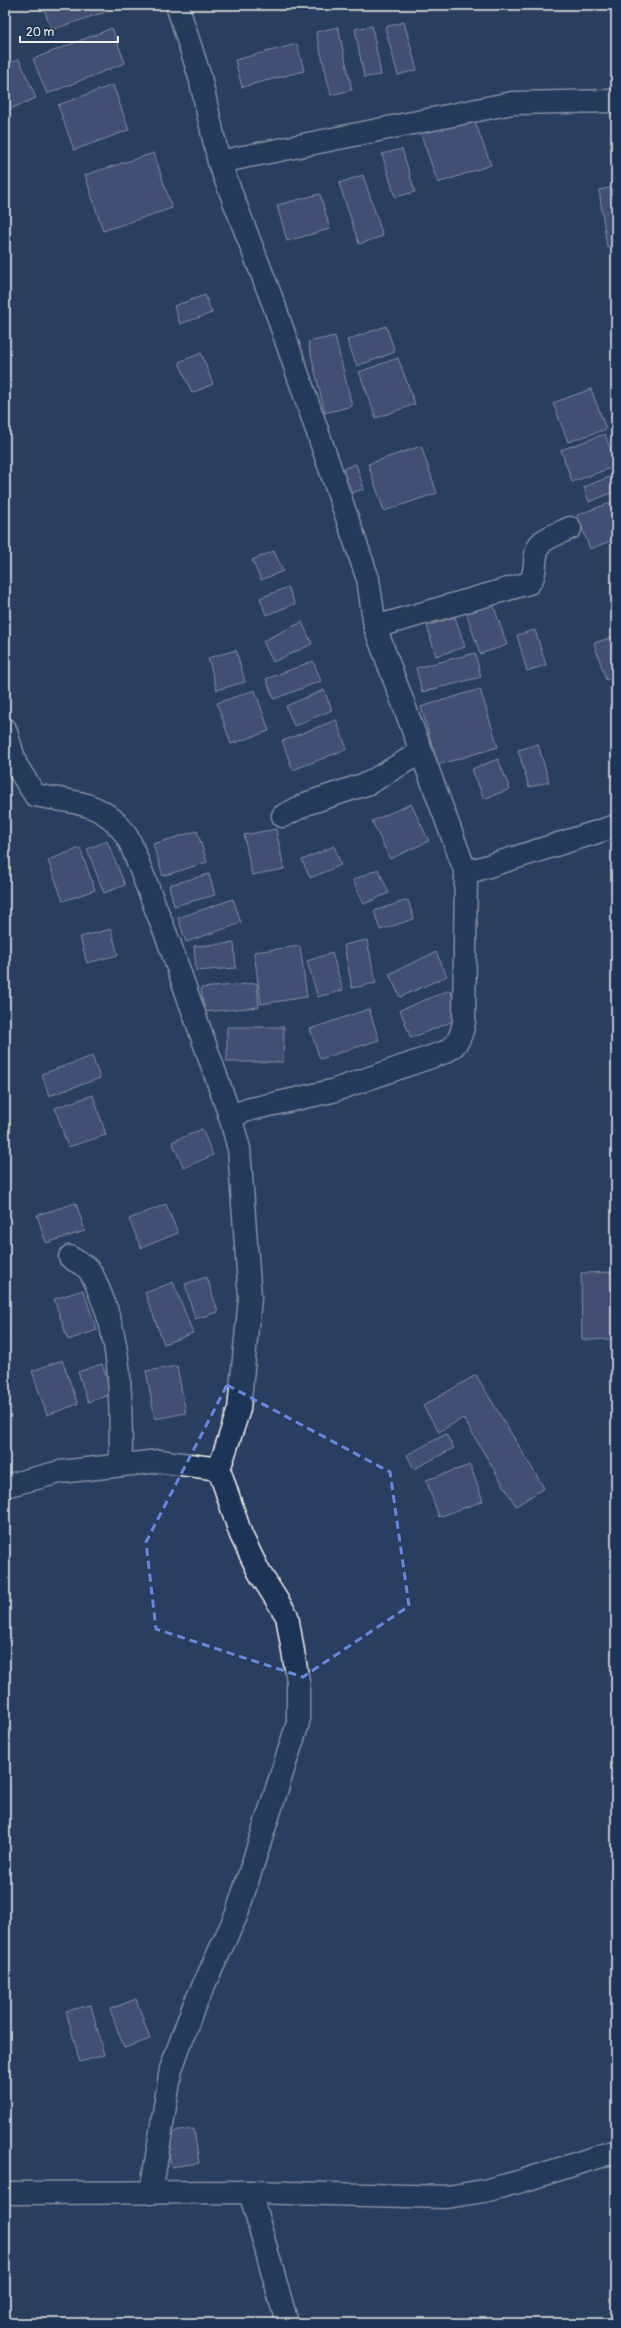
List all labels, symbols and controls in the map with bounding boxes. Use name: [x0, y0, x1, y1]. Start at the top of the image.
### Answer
scale bar: [20, 18, 118, 44]
text: 20 m: [26, 25, 55, 40]

